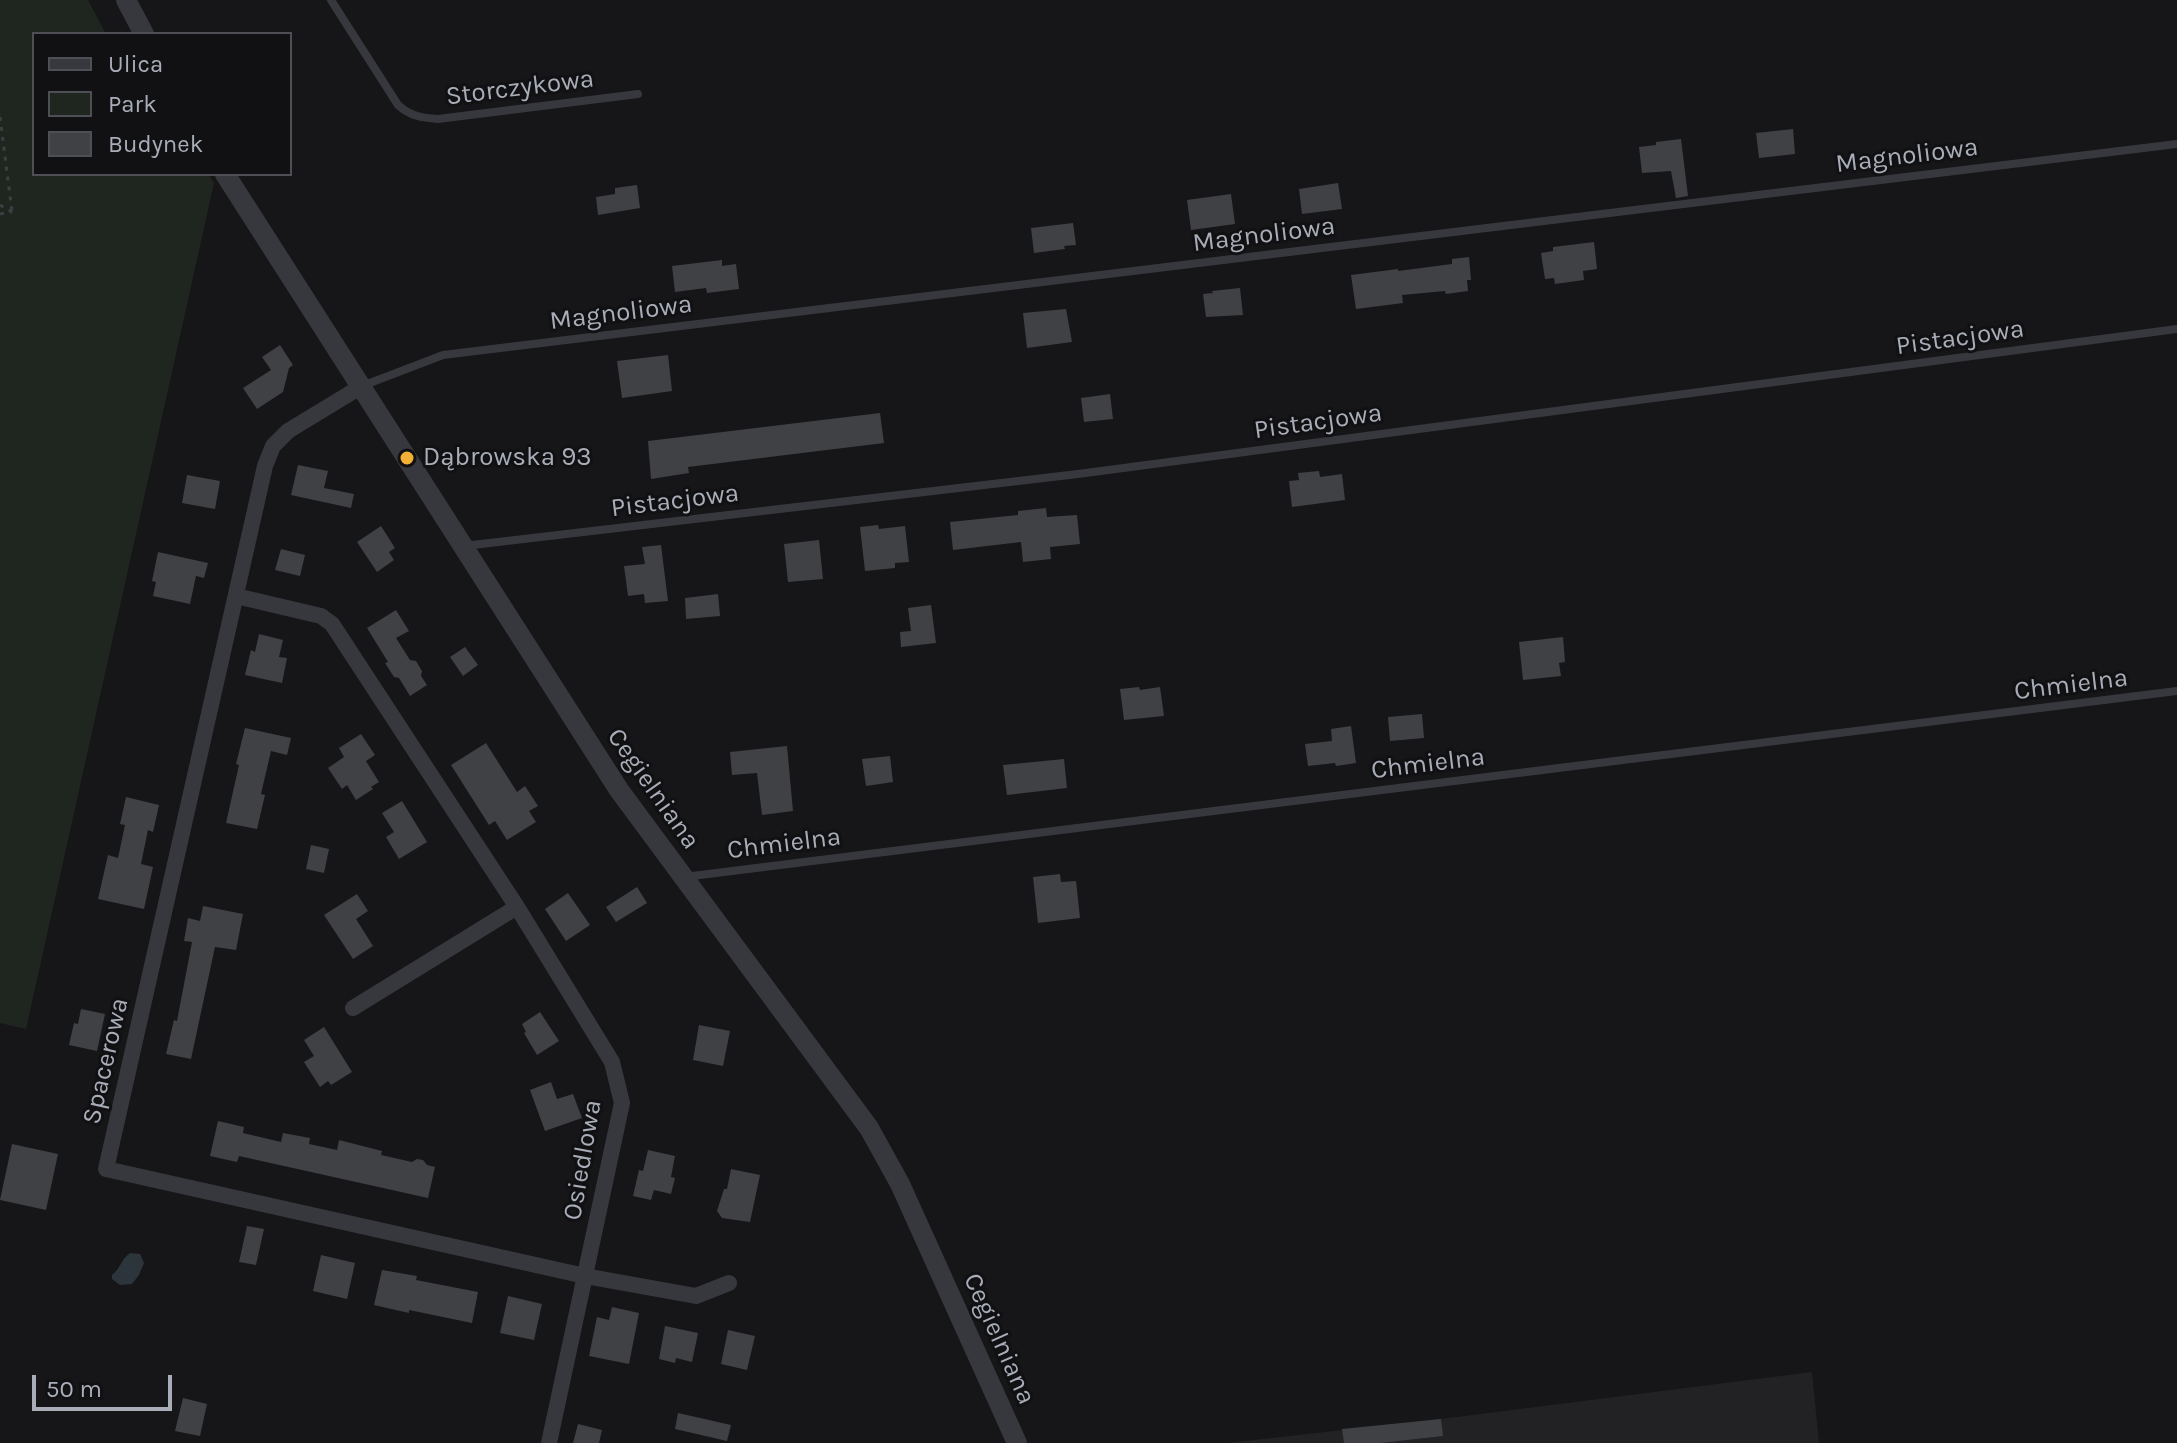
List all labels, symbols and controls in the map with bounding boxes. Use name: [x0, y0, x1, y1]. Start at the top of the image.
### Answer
legend: [32, 32, 292, 176]
text: Ulica: [108, 50, 163, 78]
street label: Storczykowa: [444, 63, 596, 113]
text: Park: [108, 90, 157, 118]
text: Budynek: [108, 130, 203, 158]
street label: Magnoliowa: [1834, 132, 1980, 180]
street label: Magnoliowa: [1191, 211, 1337, 259]
street label: Magnoliowa: [548, 289, 694, 337]
street label: Pistacjowa: [1894, 314, 2026, 362]
street label: Pistacjowa: [1252, 398, 1384, 446]
place label: Dąbrowska 93: [423, 442, 592, 474]
marker: Dąbrowska 93: [398, 449, 416, 467]
street label: Pistacjowa: [609, 478, 741, 524]
street label: Chmielna: [2012, 663, 2130, 707]
street label: Cegielniana: [600, 723, 706, 855]
street label: Chmielna: [1369, 742, 1487, 786]
street label: Chmielna: [725, 822, 843, 866]
street label: Spacerowa: [76, 995, 136, 1127]
street label: Osiedlowa: [557, 1097, 609, 1223]
street label: Cegielniana: [956, 1269, 1042, 1409]
scale bar: [36, 1359, 176, 1409]
text: 50 m: [46, 1375, 102, 1403]

